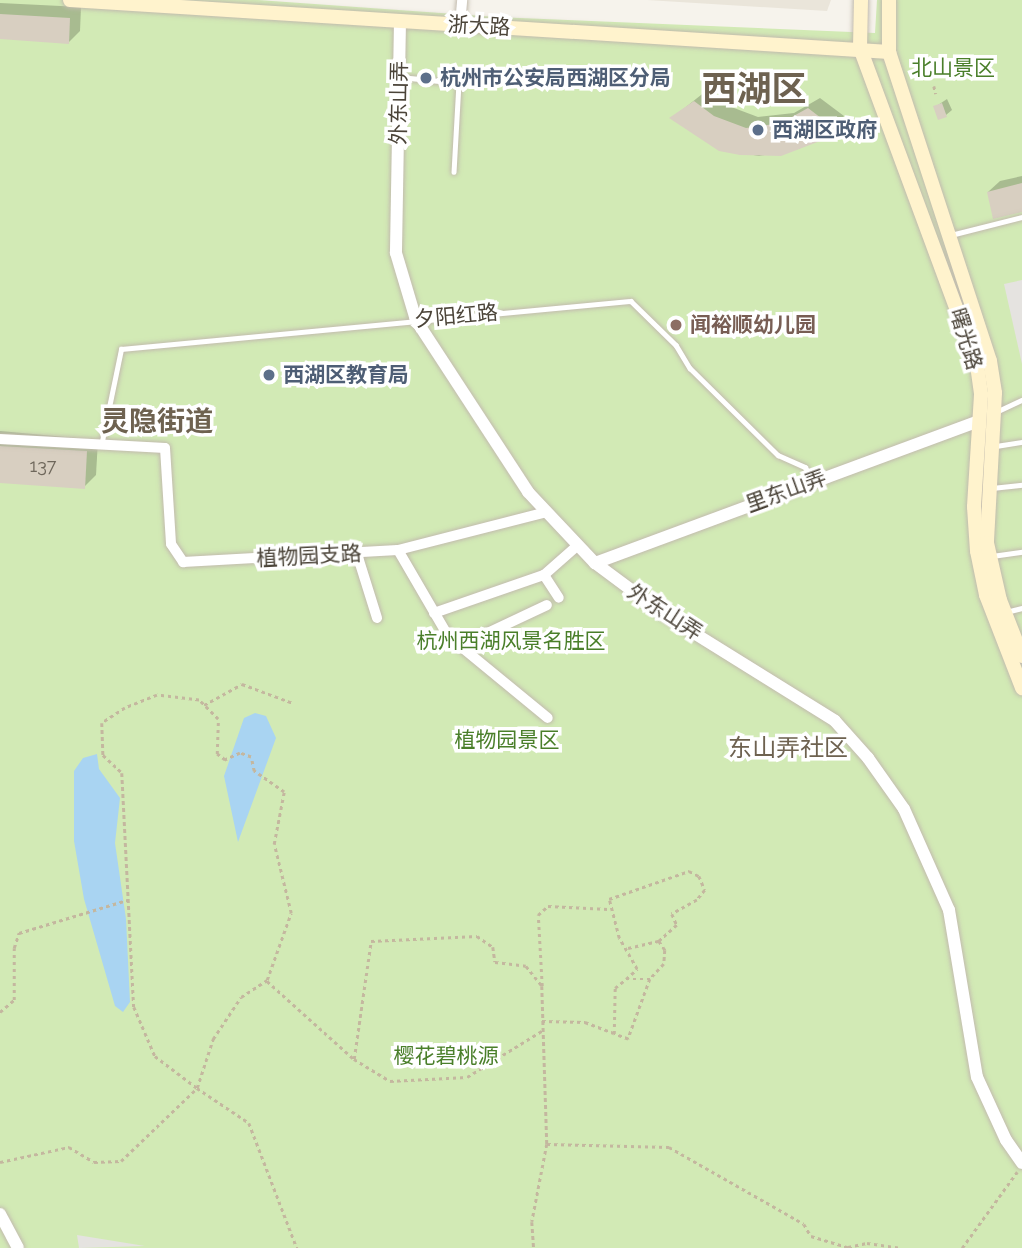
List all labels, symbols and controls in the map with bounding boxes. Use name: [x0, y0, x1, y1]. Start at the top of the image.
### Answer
street label: 浙大路: [447, 12, 511, 40]
park label: 北山景区: [911, 55, 995, 81]
street label: 外东山弄: [386, 61, 412, 145]
place label: 杭州市公安局西湖区分局: [440, 65, 671, 91]
district label: 西湖区: [702, 68, 806, 110]
marker: 杭州市公安局西湖区分局: [418, 70, 434, 86]
place label: 西湖区政府: [772, 117, 877, 143]
marker: 西湖区政府: [750, 122, 766, 138]
street label: 夕阳红路: [413, 300, 499, 332]
street label: 曙光路: [945, 305, 987, 373]
place label: 闻裕顺幼儿园: [690, 312, 816, 338]
marker: 闻裕顺幼儿园: [668, 317, 684, 333]
place label: 西湖区教育局: [283, 362, 409, 388]
marker: 西湖区教育局: [261, 367, 277, 383]
district label: 灵隐街道: [101, 405, 213, 439]
house number: 137: [30, 455, 56, 477]
street label: 里东山弄: [742, 465, 830, 517]
street label: 植物园支路: [256, 541, 362, 571]
street label: 外东山弄: [623, 579, 707, 645]
park label: 杭州西湖风景名胜区: [417, 628, 605, 654]
park label: 植物园景区: [455, 727, 559, 753]
district label: 东山弄社区: [728, 734, 848, 762]
park label: 樱花碧桃源: [394, 1043, 498, 1069]

